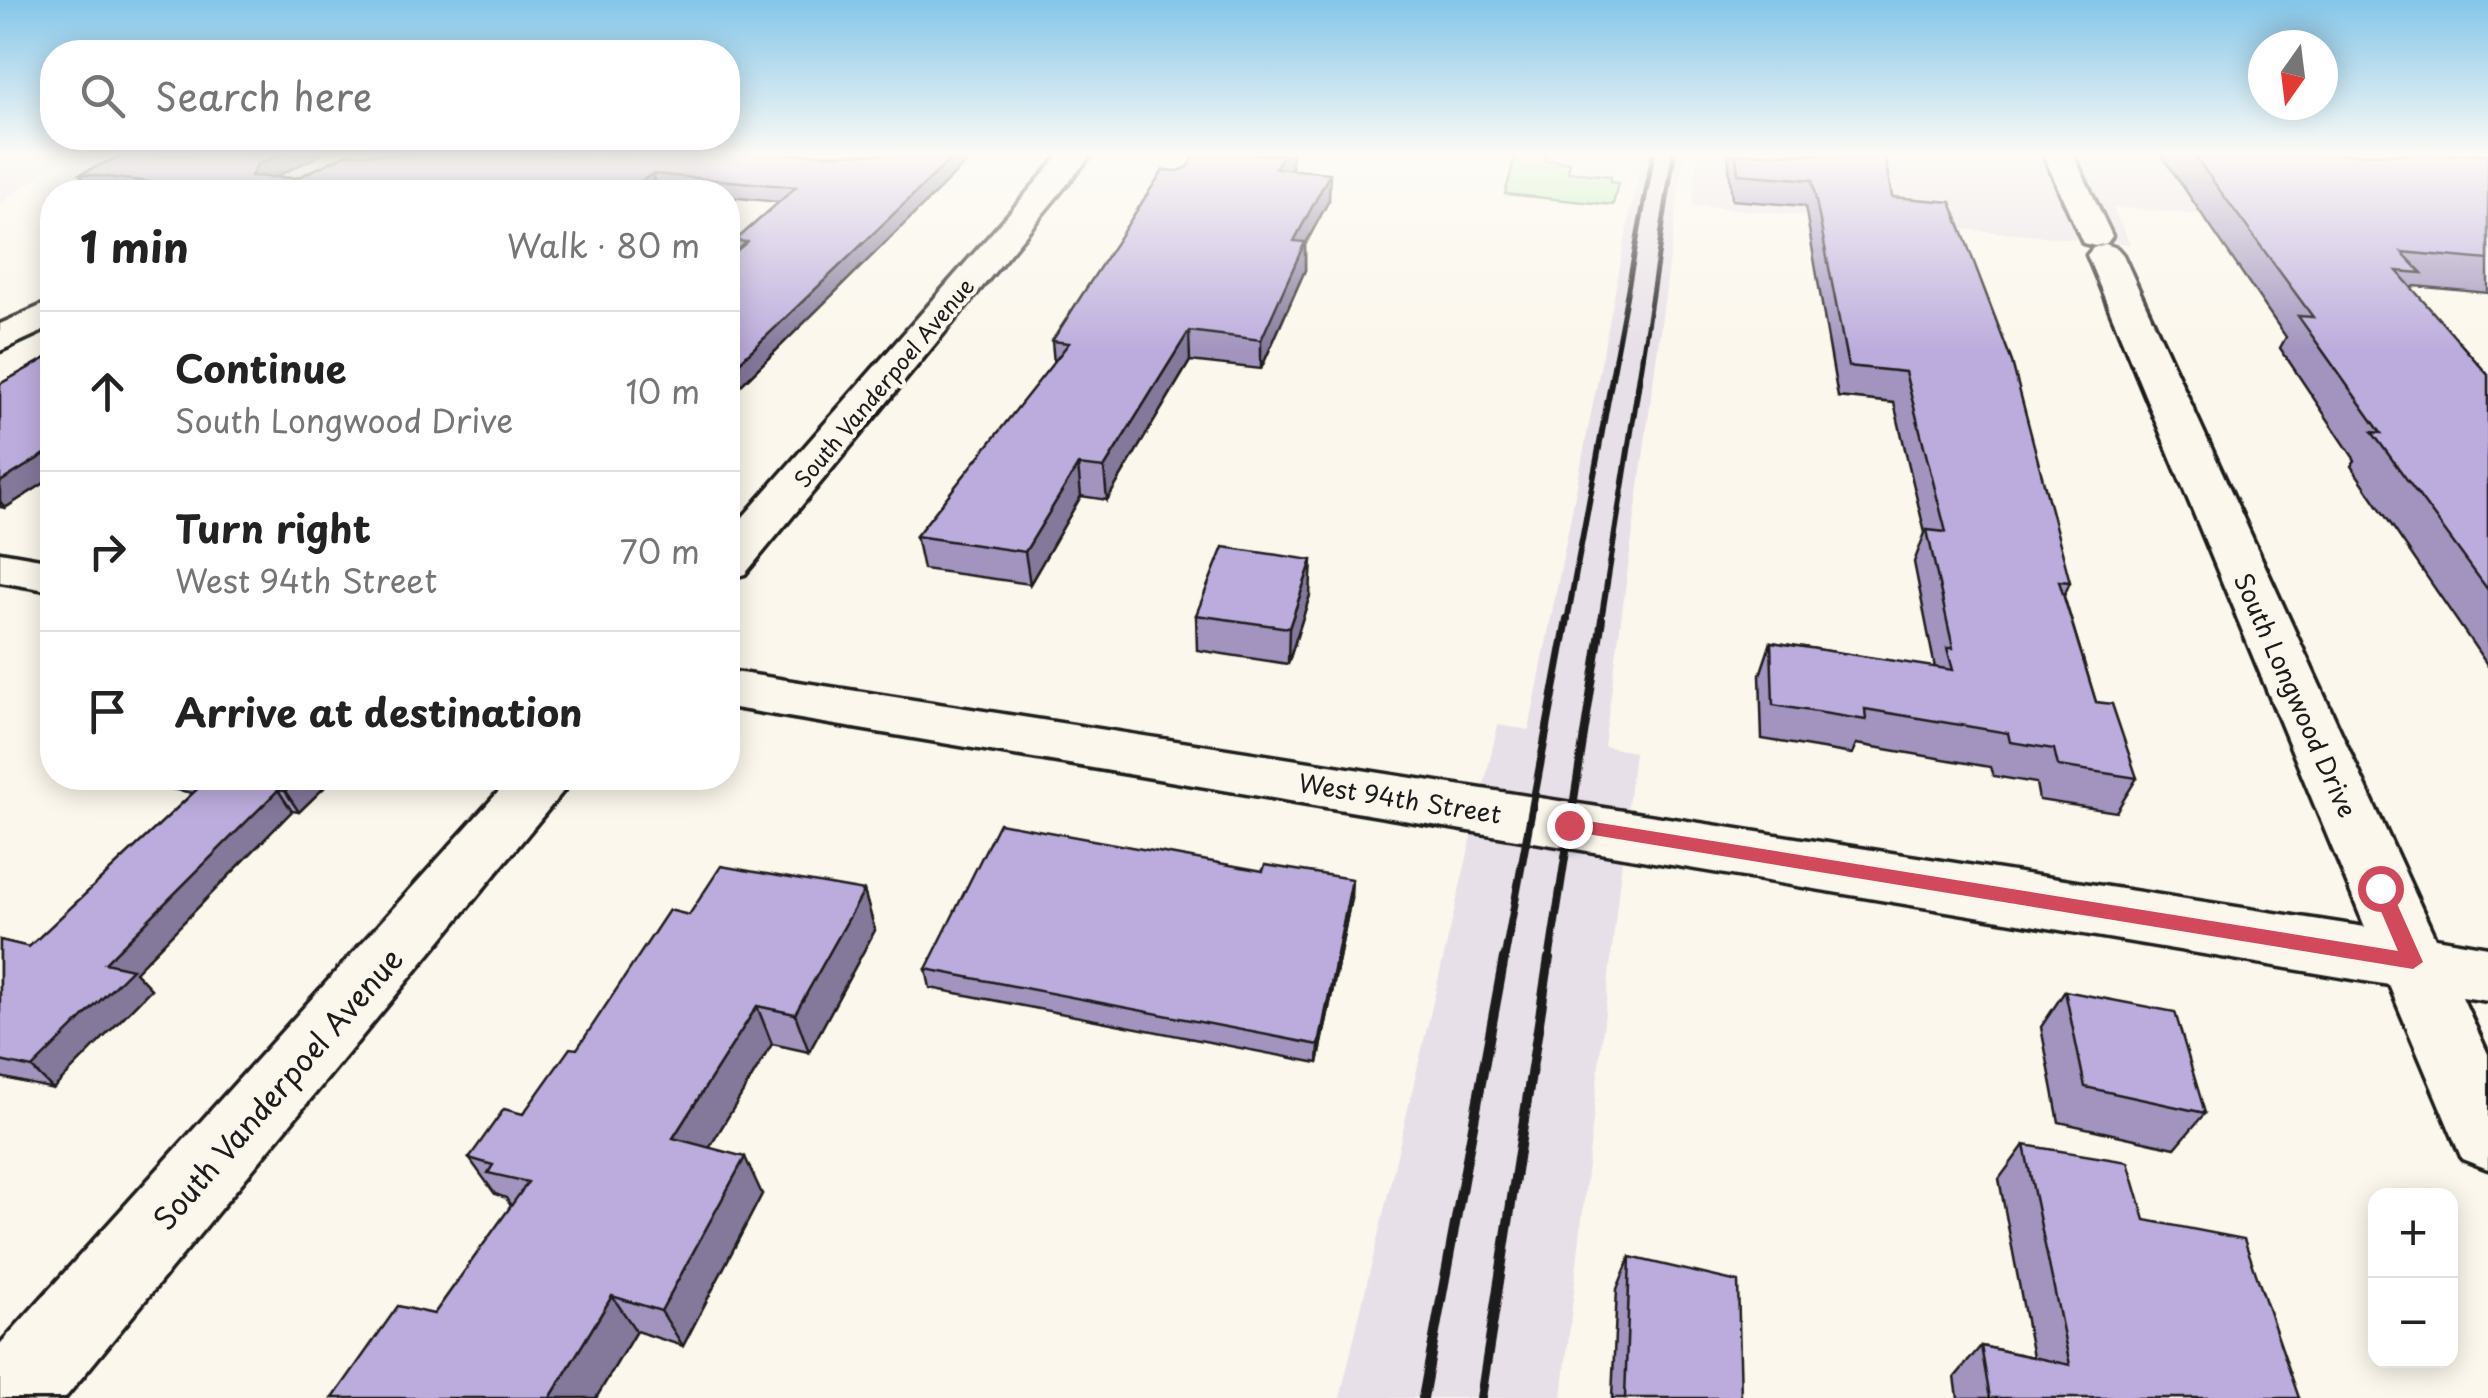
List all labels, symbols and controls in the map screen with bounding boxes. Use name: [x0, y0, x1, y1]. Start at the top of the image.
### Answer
north arrow: [2248, 30, 2338, 120]
search box: [40, 40, 740, 150]
text: Search here: [155, 67, 372, 124]
icon: search: [75, 68, 130, 123]
text: 1 min: [80, 214, 189, 277]
text: Walk · 80 m: [507, 221, 700, 269]
street label: South Vanderpoel Avenue: [785, 270, 981, 494]
text: Continue: [175, 339, 346, 396]
icon: ahead: [80, 364, 135, 419]
text: 10 m: [626, 367, 700, 415]
text: South Longwood Drive: [175, 396, 513, 444]
text: Turn right: [175, 499, 371, 556]
icon: right: [80, 524, 135, 579]
text: 70 m: [620, 527, 700, 575]
text: West 94th Street: [175, 556, 437, 604]
street label: South Longwood Drive: [2225, 567, 2367, 823]
text: Arrive at destination: [175, 683, 583, 740]
icon: arrive: [80, 684, 135, 739]
street label: West 94th Street: [1296, 763, 1504, 833]
route end: [1547, 803, 1593, 849]
route start: [2358, 866, 2404, 912]
street label: South Vanderpoel Avenue: [142, 937, 412, 1239]
map controls: [2368, 1188, 2458, 1368]
button: +: [2368, 1188, 2458, 1278]
button: −: [2368, 1278, 2458, 1368]

